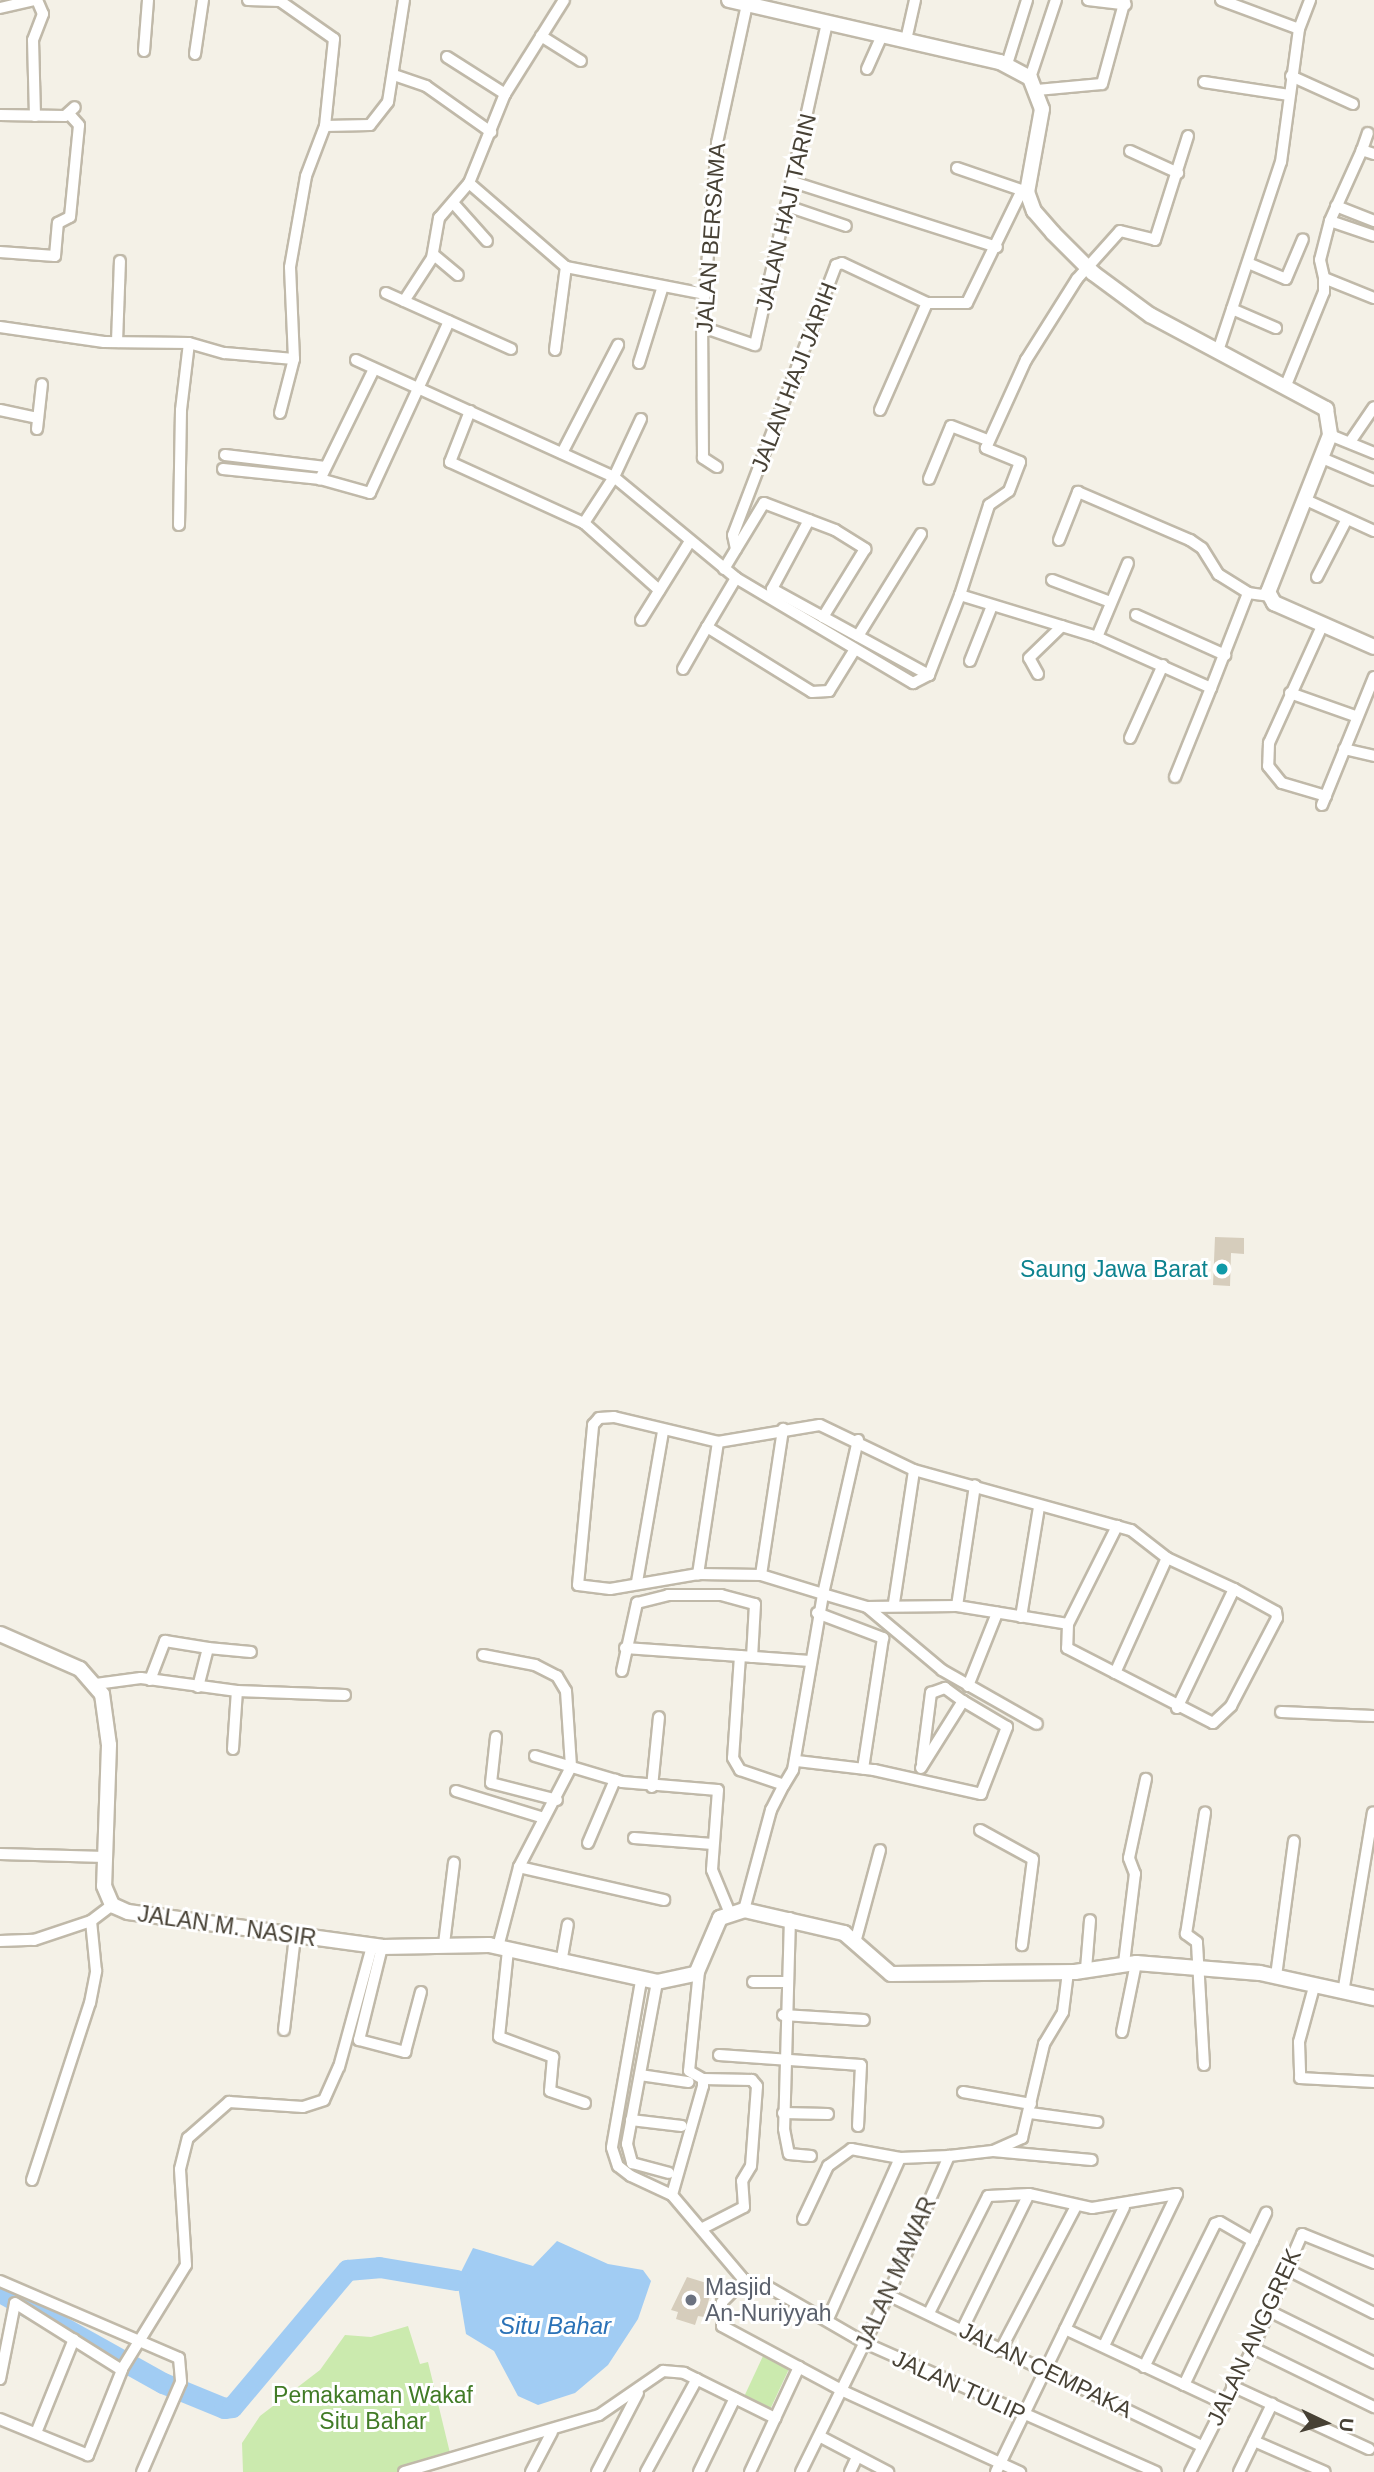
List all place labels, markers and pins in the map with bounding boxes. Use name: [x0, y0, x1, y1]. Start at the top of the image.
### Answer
place label: Saung Jawa Barat: [1020, 1255, 1208, 1283]
marker: Saung Jawa Barat: [1214, 1261, 1230, 1277]
place label: Masjid An-Nuriyyah: [705, 2273, 832, 2327]
marker: Masjid An-Nuriyyah: [683, 2292, 699, 2308]

